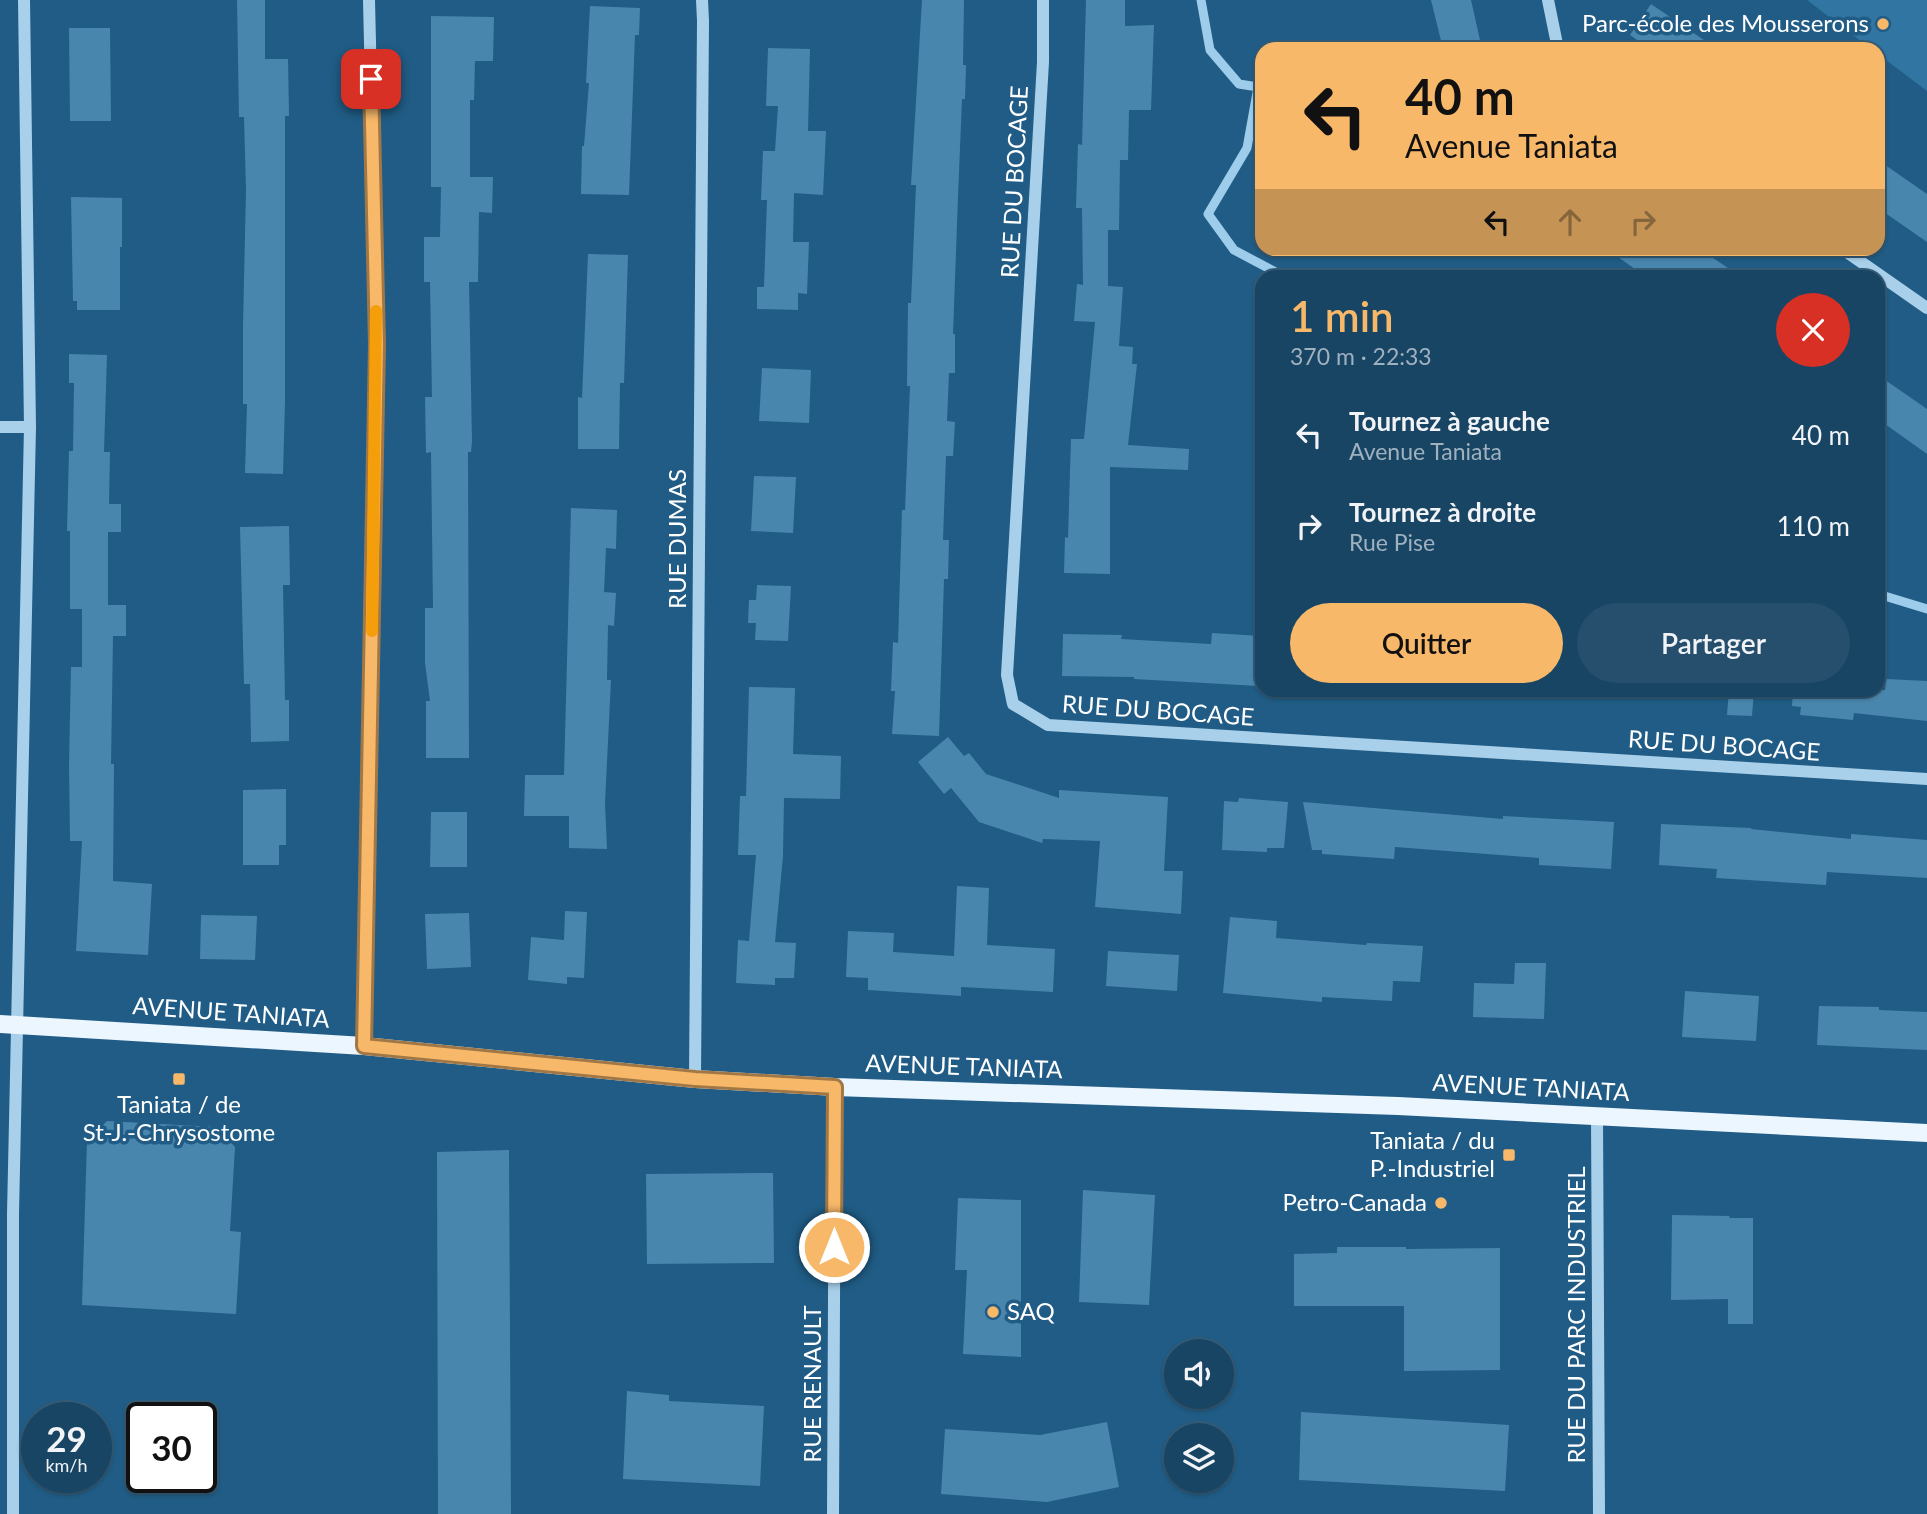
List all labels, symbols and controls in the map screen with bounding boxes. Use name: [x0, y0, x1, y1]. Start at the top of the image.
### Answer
place label: Parc-école des Mousserons: [1582, 8, 1869, 37]
marker: Parc-école des Mousserons: [1875, 16, 1891, 32]
pin: [341, 49, 401, 109]
icon: arrive: [352, 60, 390, 98]
text: 40 m: [1405, 67, 1515, 125]
icon: left: [1290, 70, 1381, 161]
street label: RUE DU BOCAGE: [994, 85, 1033, 279]
text: Avenue Taniata: [1405, 126, 1618, 165]
icon: left: [1478, 203, 1516, 241]
icon: ahead: [1551, 203, 1589, 241]
icon: right: [1624, 203, 1662, 241]
text: 1 min: [1290, 291, 1394, 341]
button: close: [1776, 293, 1850, 367]
text: 370 m · 22:33: [1290, 342, 1432, 370]
text: Tournez à gauche: [1349, 405, 1550, 437]
icon: left: [1290, 416, 1328, 454]
text: 40 m: [1792, 419, 1850, 451]
text: Avenue Taniata: [1349, 437, 1502, 465]
street label: RUE DUMAS: [662, 469, 691, 609]
text: Tournez à droite: [1349, 496, 1536, 528]
icon: right: [1290, 507, 1328, 545]
text: 110 m: [1777, 510, 1850, 542]
text: Rue Pise: [1349, 528, 1435, 556]
button: Quitter: [1290, 603, 1563, 683]
button: Partager: [1577, 603, 1850, 683]
street label: RUE DU BOCAGE: [1061, 688, 1255, 731]
street label: RUE DU BOCAGE: [1627, 723, 1821, 766]
street label: AVENUE TANIATA: [132, 990, 331, 1033]
street label: AVENUE TANIATA: [865, 1048, 1064, 1083]
street label: AVENUE TANIATA: [1432, 1067, 1631, 1106]
marker: Taniata / de St-J.-Chrysostome: [171, 1071, 187, 1087]
place label: Taniata / de St-J.-Chrysostome: [83, 1089, 275, 1146]
place label: Taniata / du P.-Industriel: [1370, 1125, 1495, 1182]
marker: Taniata / du P.-Industriel: [1501, 1147, 1517, 1163]
street label: RUE DU PARC INDUSTRIEL: [1561, 1166, 1590, 1464]
place label: Petro-Canada: [1283, 1187, 1427, 1216]
marker: Petro-Canada: [1433, 1195, 1449, 1211]
position arrow: [797, 1210, 871, 1284]
place label: SAQ: [1007, 1296, 1055, 1325]
marker: SAQ: [985, 1304, 1001, 1320]
street label: RUE RENAULT: [797, 1305, 826, 1463]
map controls: [1164, 1339, 1234, 1493]
button: sound: [1164, 1339, 1234, 1409]
speed limit sign: 30: [126, 1402, 217, 1493]
text: 29: [46, 1417, 87, 1459]
button: layers: [1164, 1423, 1234, 1493]
text: km/h: [45, 1454, 88, 1476]

